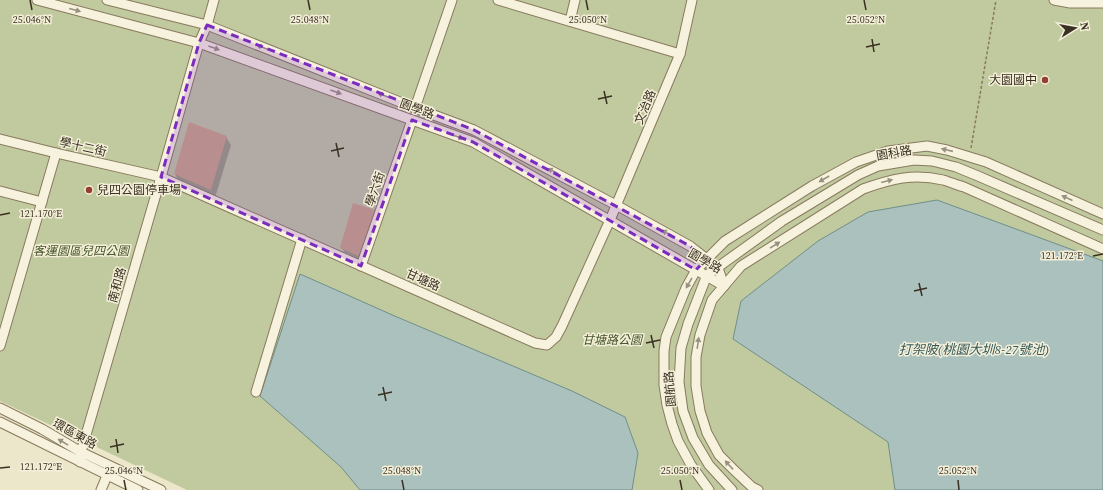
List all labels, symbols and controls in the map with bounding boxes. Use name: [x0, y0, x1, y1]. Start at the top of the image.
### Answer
one-way arrow: [69, 7, 81, 13]
north arrow: [1055, 8, 1095, 48]
text: 25.046°N: [13, 13, 51, 26]
text: 25.048°N: [291, 13, 329, 26]
text: 25.050°N: [569, 13, 607, 26]
text: 25.052°N: [847, 13, 885, 26]
text: N: [1076, 21, 1092, 32]
one-way arrow: [256, 43, 268, 49]
one-way arrow: [208, 46, 220, 52]
place label: 大園國中: [989, 72, 1037, 88]
marker: 大園國中: [1040, 75, 1050, 85]
street label: 文治路: [631, 87, 659, 127]
one-way arrow: [331, 90, 343, 96]
one-way arrow: [378, 92, 389, 98]
street label: 園學路: [397, 95, 437, 123]
street label: 學十二街: [58, 134, 108, 160]
one-way arrow: [453, 134, 465, 140]
street label: 園科路: [875, 142, 913, 164]
one-way arrow: [941, 147, 953, 153]
one-way arrow: [547, 168, 558, 175]
street label: 學六街: [362, 169, 388, 209]
one-way arrow: [818, 176, 830, 183]
one-way arrow: [882, 178, 894, 184]
place label: 兒四公園停車場: [97, 182, 181, 198]
marker: 兒四公園停車場: [84, 185, 94, 195]
one-way arrow: [1062, 195, 1073, 201]
text: 121.170°E: [20, 207, 62, 220]
one-way arrow: [661, 230, 673, 236]
one-way arrow: [770, 241, 780, 249]
park label: 客運園區兒四公園: [33, 243, 131, 259]
street label: 園學路: [685, 245, 725, 277]
text: 121.172°E: [1041, 249, 1083, 262]
street label: 南和路: [104, 265, 130, 305]
street label: 甘塘路: [403, 265, 443, 295]
one-way arrow: [685, 277, 692, 289]
park label: 甘塘路公園: [582, 332, 644, 348]
one-way arrow: [695, 337, 701, 349]
water label: 打架陂(桃園大圳8-27號池): [899, 341, 1049, 358]
street label: 園航路: [660, 370, 680, 408]
street label: 環區東路: [50, 415, 100, 453]
one-way arrow: [57, 438, 69, 445]
text: 121.172°E: [20, 460, 62, 473]
one-way arrow: [724, 460, 733, 470]
text: 25.046°N: [105, 464, 143, 477]
text: 25.048°N: [383, 464, 421, 477]
text: 25.050°N: [661, 464, 699, 477]
text: 25.052°N: [939, 464, 977, 477]

